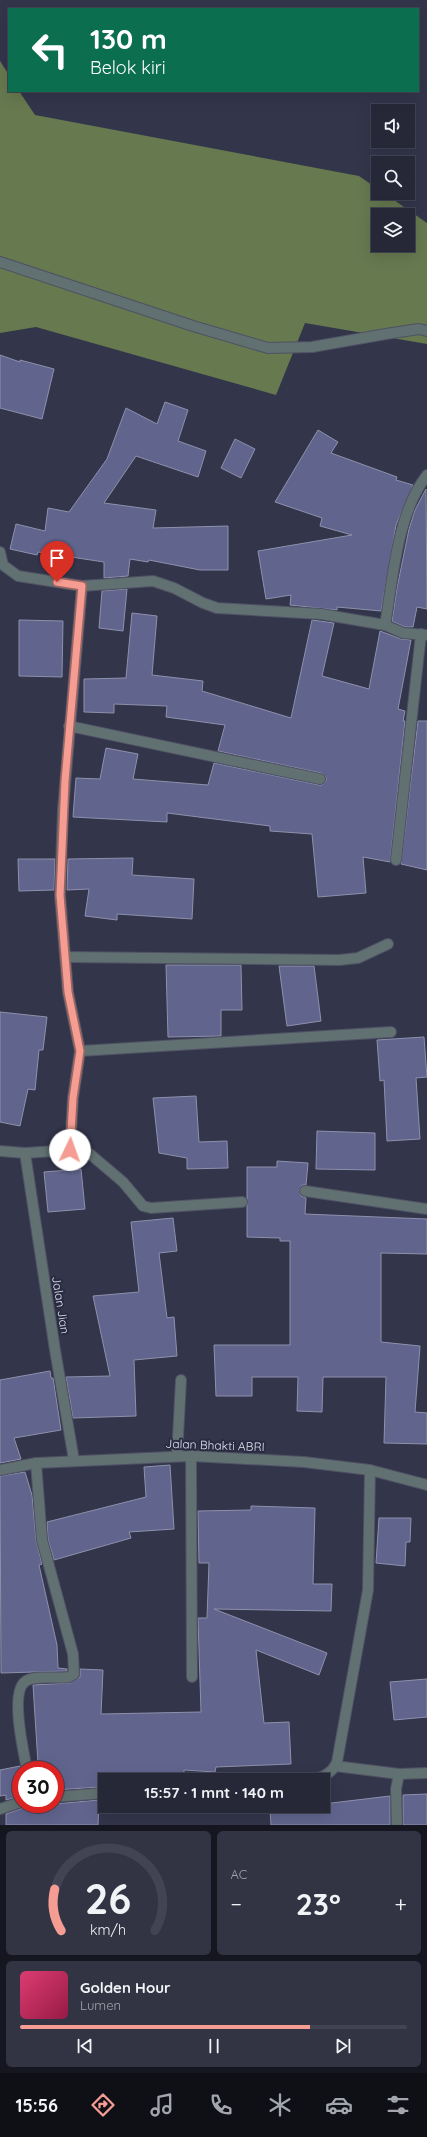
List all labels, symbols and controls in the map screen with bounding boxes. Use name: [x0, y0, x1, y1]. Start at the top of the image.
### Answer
text: 130 m: [90, 21, 167, 56]
icon: left: [24, 24, 76, 76]
text: Belok kiri: [90, 56, 166, 79]
map controls: [371, 104, 415, 252]
button: sound: [371, 104, 415, 148]
button: search: [371, 156, 415, 200]
button: layers: [371, 208, 415, 252]
pin: [40, 541, 74, 582]
icon: arrive: [46, 547, 68, 569]
position arrow: [49, 1129, 91, 1171]
street label: Jalan Jian: [49, 1275, 73, 1335]
street label: Jalan Bhakti ABRI: [165, 1436, 265, 1454]
speed limit sign: 30: [12, 1761, 64, 1813]
text: 15:57 · 1 mnt · 140 m: [144, 1783, 284, 1802]
text: AC: [231, 1866, 247, 1882]
text: 26: [85, 1872, 132, 1924]
text: 23°: [296, 1885, 341, 1923]
text: −: [231, 1890, 242, 1918]
text: +: [395, 1890, 407, 1918]
text: km/h: [90, 1921, 126, 1939]
text: Golden Hour: [80, 1978, 171, 1997]
text: Lumen: [80, 1997, 121, 2013]
icon: previous: [74, 2035, 96, 2057]
icon: pause: [203, 2035, 225, 2057]
icon: next: [332, 2035, 354, 2057]
icon: directions: [89, 2091, 117, 2119]
icon: music: [148, 2091, 176, 2119]
icon: phone: [207, 2091, 235, 2119]
icon: climate: [266, 2091, 294, 2119]
icon: car: [325, 2091, 353, 2119]
icon: filters: [384, 2091, 412, 2119]
text: 15:56: [15, 2094, 58, 2117]

